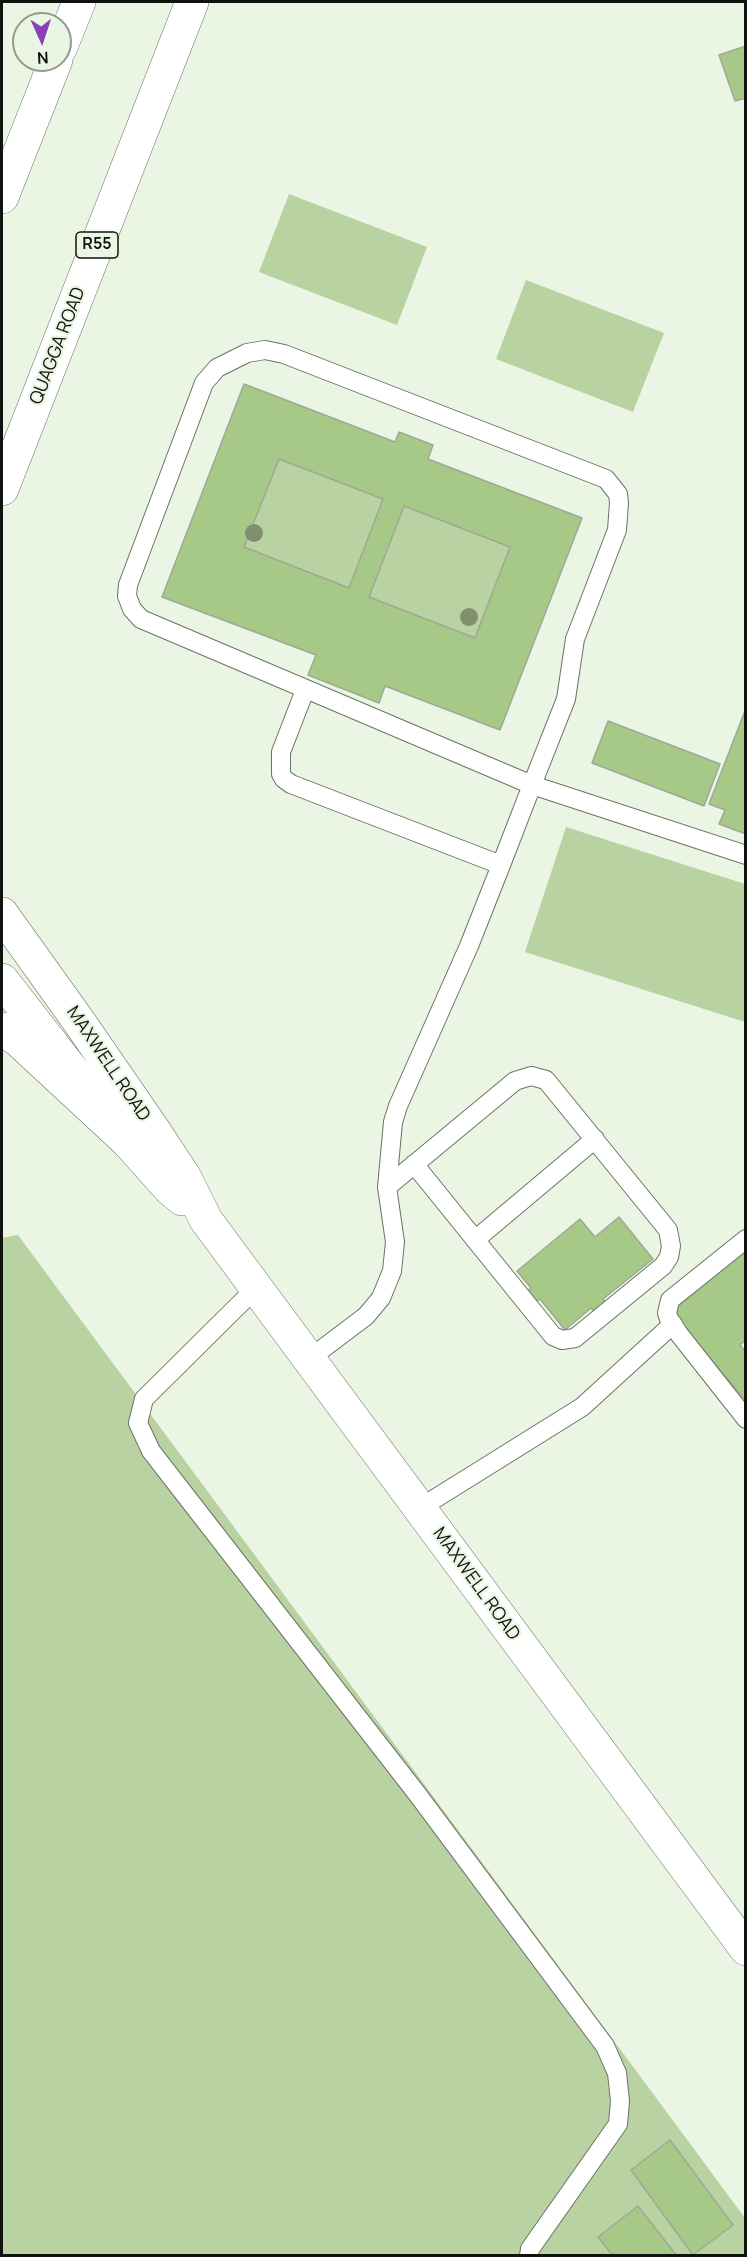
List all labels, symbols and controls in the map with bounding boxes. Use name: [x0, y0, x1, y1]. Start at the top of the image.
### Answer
north arrow: [12, 12, 72, 72]
text: N: [37, 47, 49, 69]
road number: R55: [76, 232, 118, 258]
street label: QUAGGA ROAD: [26, 284, 90, 408]
street label: MAXWELL ROAD: [62, 1002, 154, 1126]
street label: MAXWELL ROAD: [428, 1523, 524, 1645]

